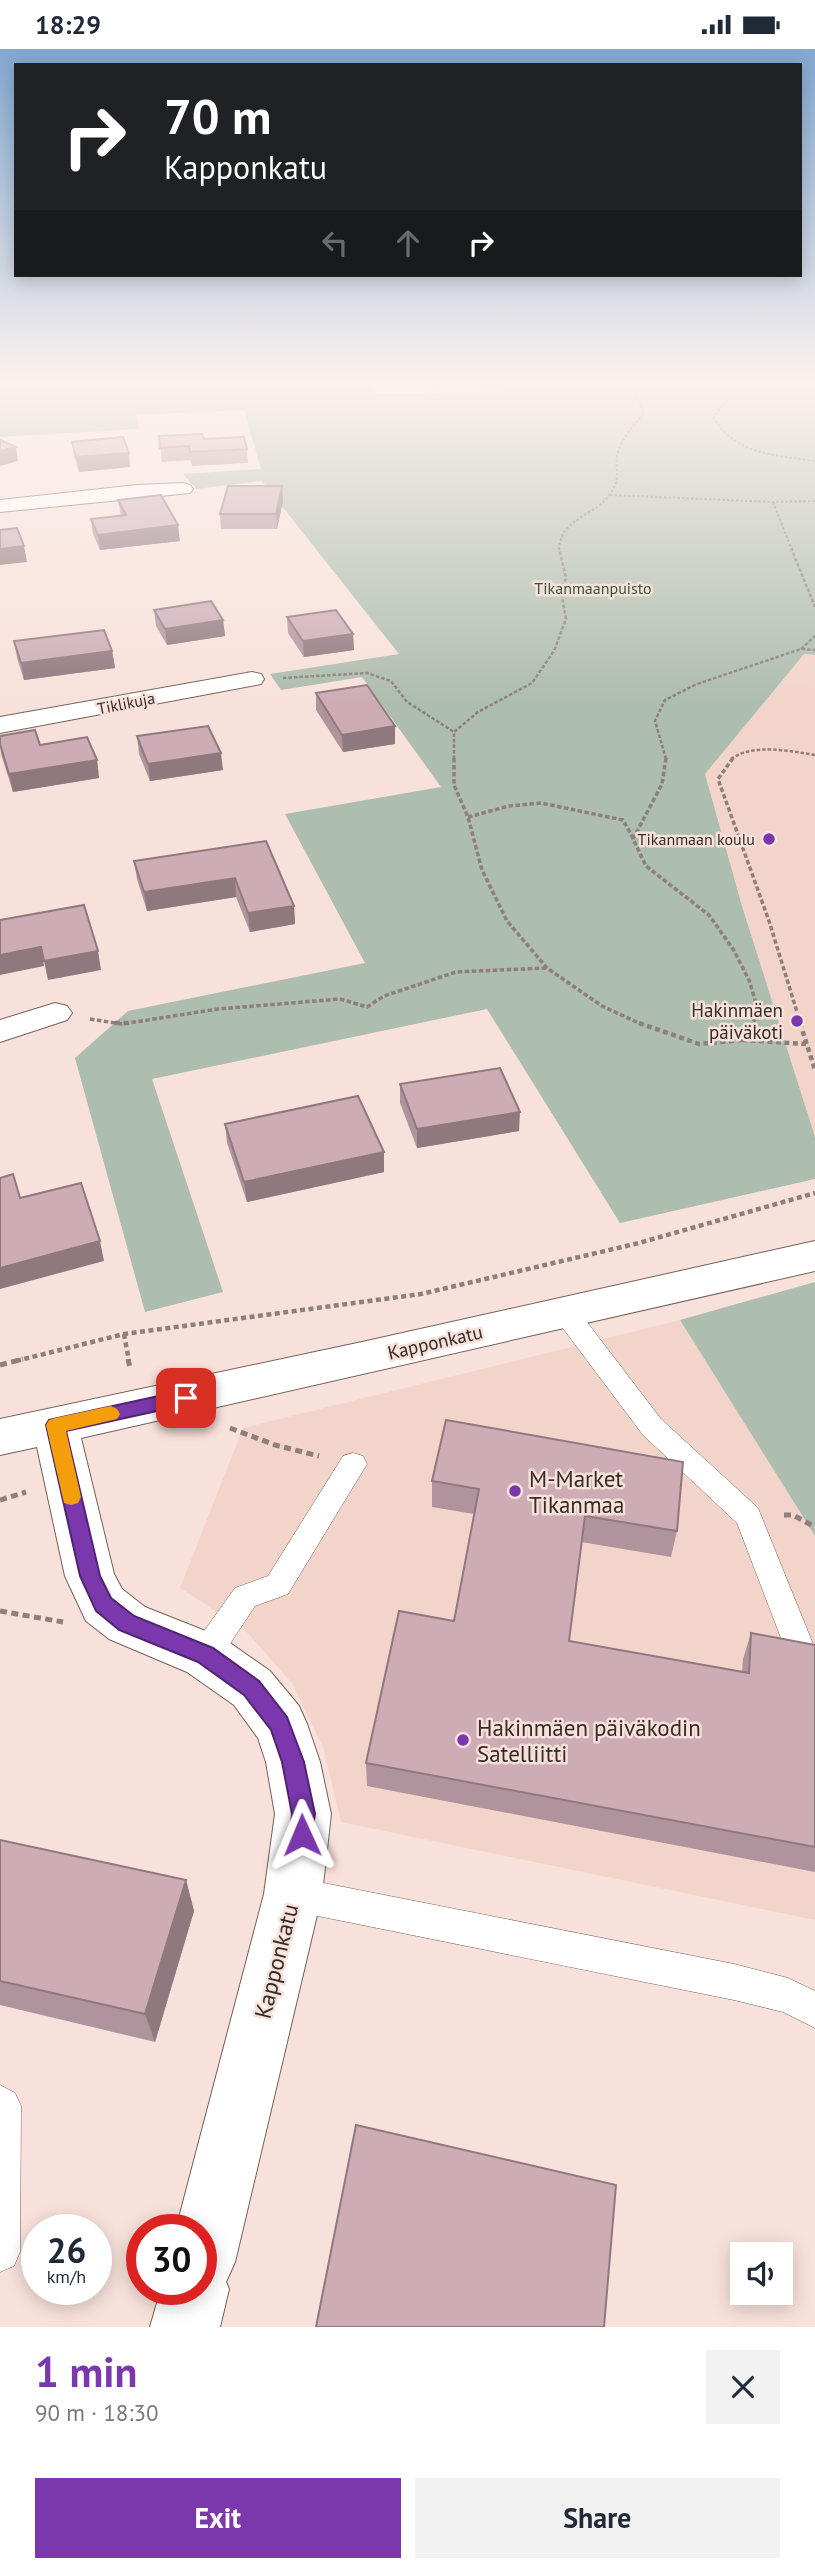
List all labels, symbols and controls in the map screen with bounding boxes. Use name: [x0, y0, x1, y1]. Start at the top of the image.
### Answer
text: 18:29: [35, 8, 101, 41]
text: 70 m: [164, 84, 271, 148]
icon: right: [49, 91, 140, 182]
text: Kapponkatu: [164, 146, 327, 188]
icon: left: [316, 224, 354, 262]
icon: ahead: [389, 224, 427, 262]
icon: right: [462, 224, 500, 262]
park label: Tikanmaanpuisto: [534, 578, 652, 598]
street label: Tiklikuja: [95, 688, 157, 718]
place label: Tikanmaan koulu: [638, 829, 755, 849]
marker: Tikanmaan koulu: [761, 831, 777, 847]
place label: Hakinmäen päiväkoti: [691, 998, 783, 1044]
marker: Hakinmäen päiväkoti: [789, 1013, 805, 1029]
street label: Kapponkatu: [385, 1319, 485, 1365]
pin: [156, 1368, 216, 1428]
icon: arrive: [167, 1379, 205, 1417]
place label: M-Market Tikanmaa: [529, 1464, 624, 1519]
marker: M-Market Tikanmaa: [507, 1483, 523, 1499]
place label: Hakinmäen päiväkodin Satelliitti: [477, 1713, 701, 1768]
marker: Hakinmäen päiväkodin Satelliitti: [455, 1732, 471, 1748]
position arrow: [265, 1798, 339, 1872]
street label: Kapponkatu: [248, 1901, 304, 2021]
speed limit sign: 30: [126, 2214, 217, 2305]
text: 26: [47, 2227, 86, 2273]
map controls: [730, 2242, 793, 2305]
button: sound: [730, 2242, 793, 2305]
text: km/h: [47, 2265, 86, 2288]
text: 1 min: [35, 2344, 137, 2399]
button: close: [706, 2350, 780, 2424]
text: 90 m · 18:30: [35, 2398, 159, 2427]
button: Exit: [35, 2478, 401, 2558]
button: Share: [415, 2478, 780, 2558]

